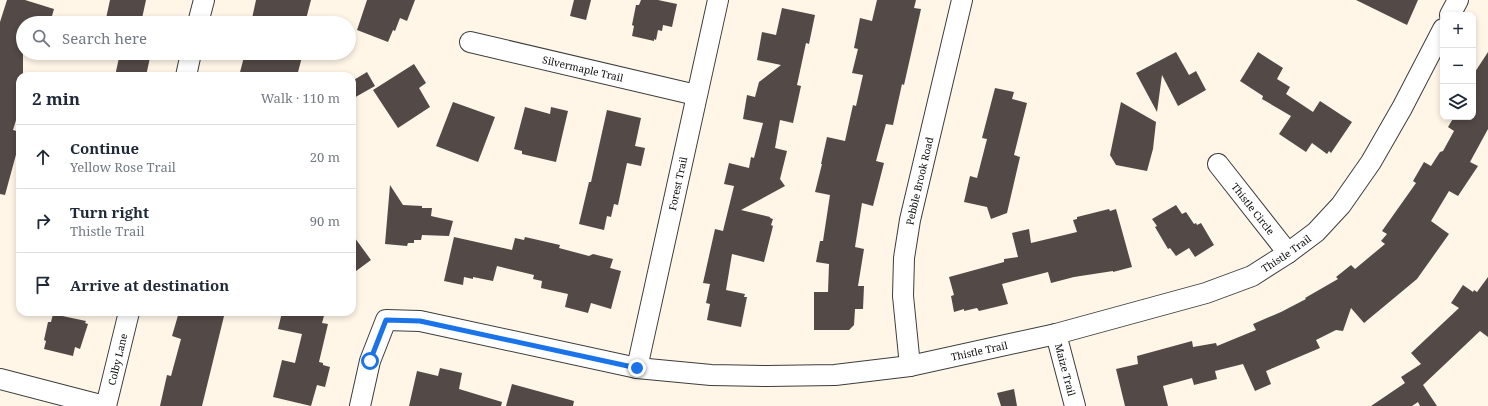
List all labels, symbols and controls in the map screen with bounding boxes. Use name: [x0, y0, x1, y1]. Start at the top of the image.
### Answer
map controls: [1440, 12, 1476, 120]
button: +: [1440, 12, 1476, 48]
search box: [16, 16, 356, 60]
icon: search: [30, 27, 52, 49]
text: Search here: [62, 28, 147, 48]
button: −: [1440, 48, 1476, 84]
street label: Silvermaple Trail: [541, 52, 625, 85]
button: layers: [1440, 84, 1476, 120]
text: 2 min: [32, 87, 80, 110]
text: Walk · 110 m: [261, 89, 340, 107]
street label: Pebble Brook Road: [902, 135, 936, 226]
text: Continue: [70, 138, 139, 158]
icon: ahead: [32, 146, 54, 168]
text: 20 m: [310, 148, 340, 166]
street label: Forest Trail: [665, 155, 690, 212]
text: Yellow Rose Trail: [70, 158, 176, 176]
street label: Thistle Circle: [1228, 180, 1278, 238]
text: Turn right: [70, 202, 149, 222]
icon: right: [32, 210, 54, 232]
text: 90 m: [310, 212, 340, 230]
text: Thistle Trail: [70, 222, 145, 240]
street label: Thistle Trail: [1259, 231, 1314, 275]
icon: arrive: [32, 274, 54, 296]
text: Arrive at destination: [70, 275, 229, 295]
street label: Colby Lane: [104, 332, 130, 387]
street label: Thistle Trail: [950, 338, 1009, 364]
street label: Maize Trail: [1052, 342, 1079, 398]
route start: [361, 352, 379, 370]
route end: [628, 359, 646, 377]

